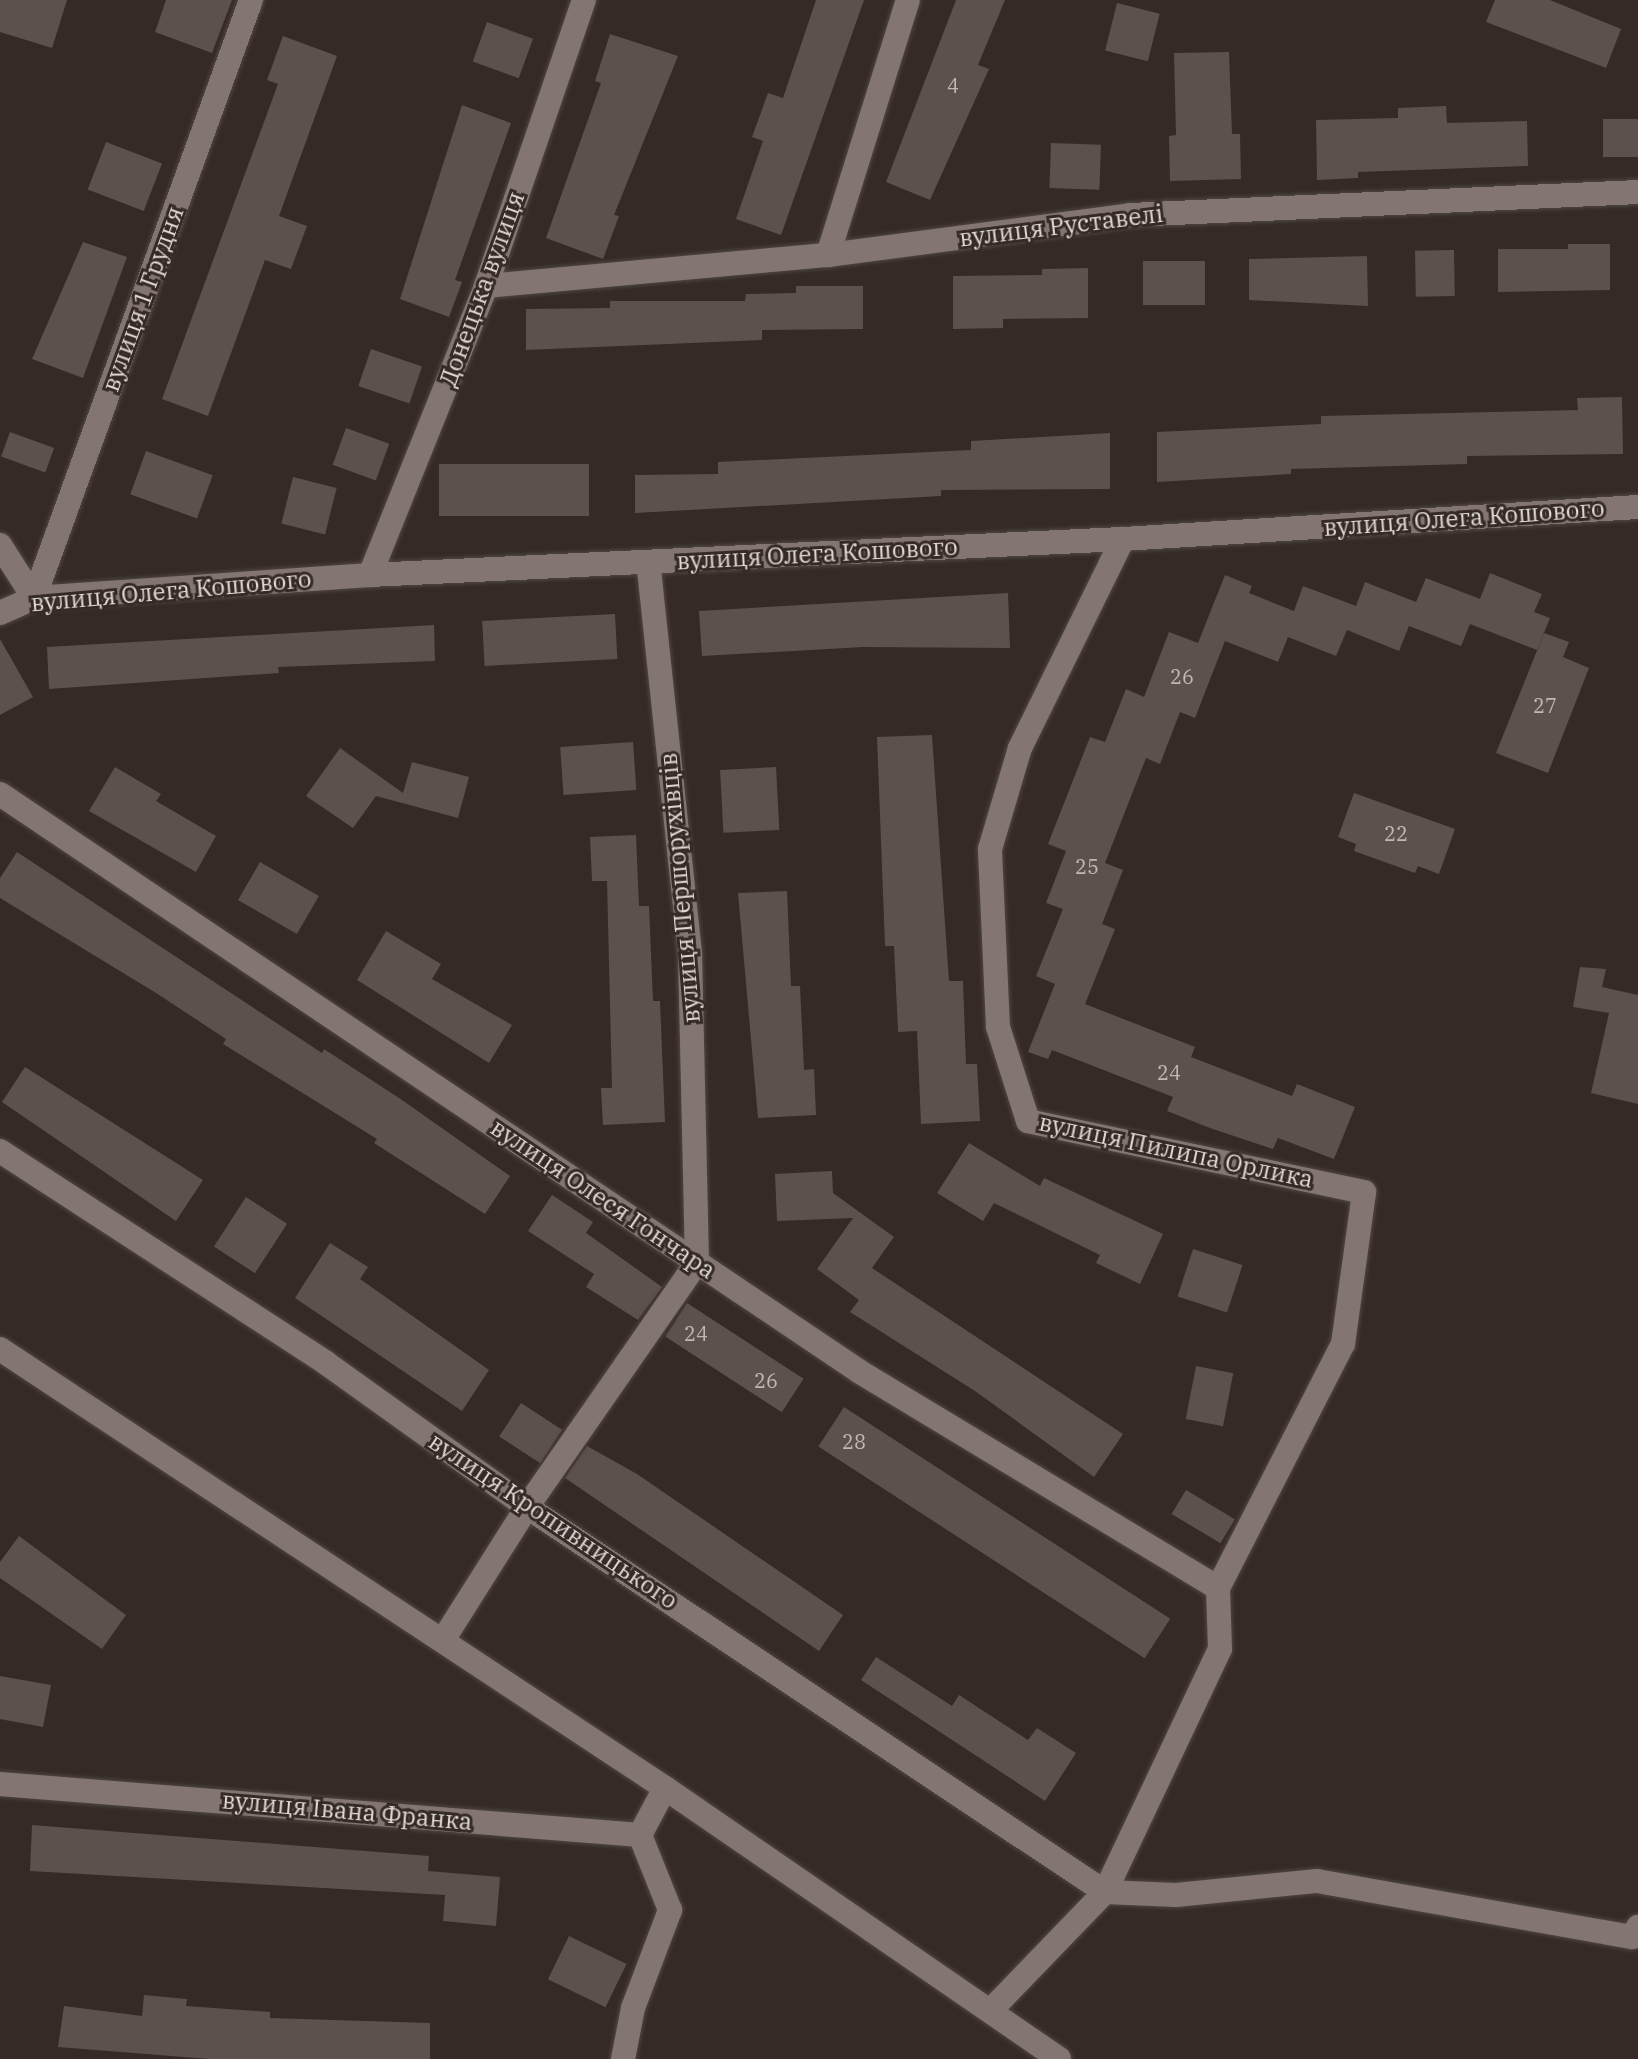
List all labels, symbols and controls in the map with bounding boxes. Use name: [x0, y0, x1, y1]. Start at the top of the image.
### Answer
house number: 4: [947, 73, 959, 97]
street label: Донецька вулиця: [433, 188, 531, 390]
street label: вулиця Руставелі: [957, 199, 1165, 253]
street label: вулиця 1 Грудня: [96, 203, 190, 395]
street label: вулиця Олега Кошового: [1323, 494, 1605, 542]
street label: вулиця Олега Кошового: [676, 532, 958, 576]
street label: вулиця Олега Кошового: [30, 564, 312, 618]
house number: 26: [1170, 664, 1194, 688]
house number: 27: [1533, 693, 1557, 717]
street label: вулиця Першорухівців: [654, 752, 706, 1024]
house number: 22: [1384, 821, 1408, 845]
house number: 25: [1075, 854, 1099, 878]
house number: 24: [1157, 1060, 1181, 1084]
street label: вулиця Пилипа Орлика: [1036, 1108, 1316, 1194]
street label: вулиця Олеся Гончара: [485, 1113, 721, 1285]
house number: 24: [684, 1321, 708, 1345]
house number: 26: [754, 1368, 778, 1392]
street label: вулиця Кропивницького: [423, 1427, 683, 1615]
house number: 28: [842, 1429, 866, 1453]
street label: вулиця Івана Франка: [221, 1786, 473, 1836]

